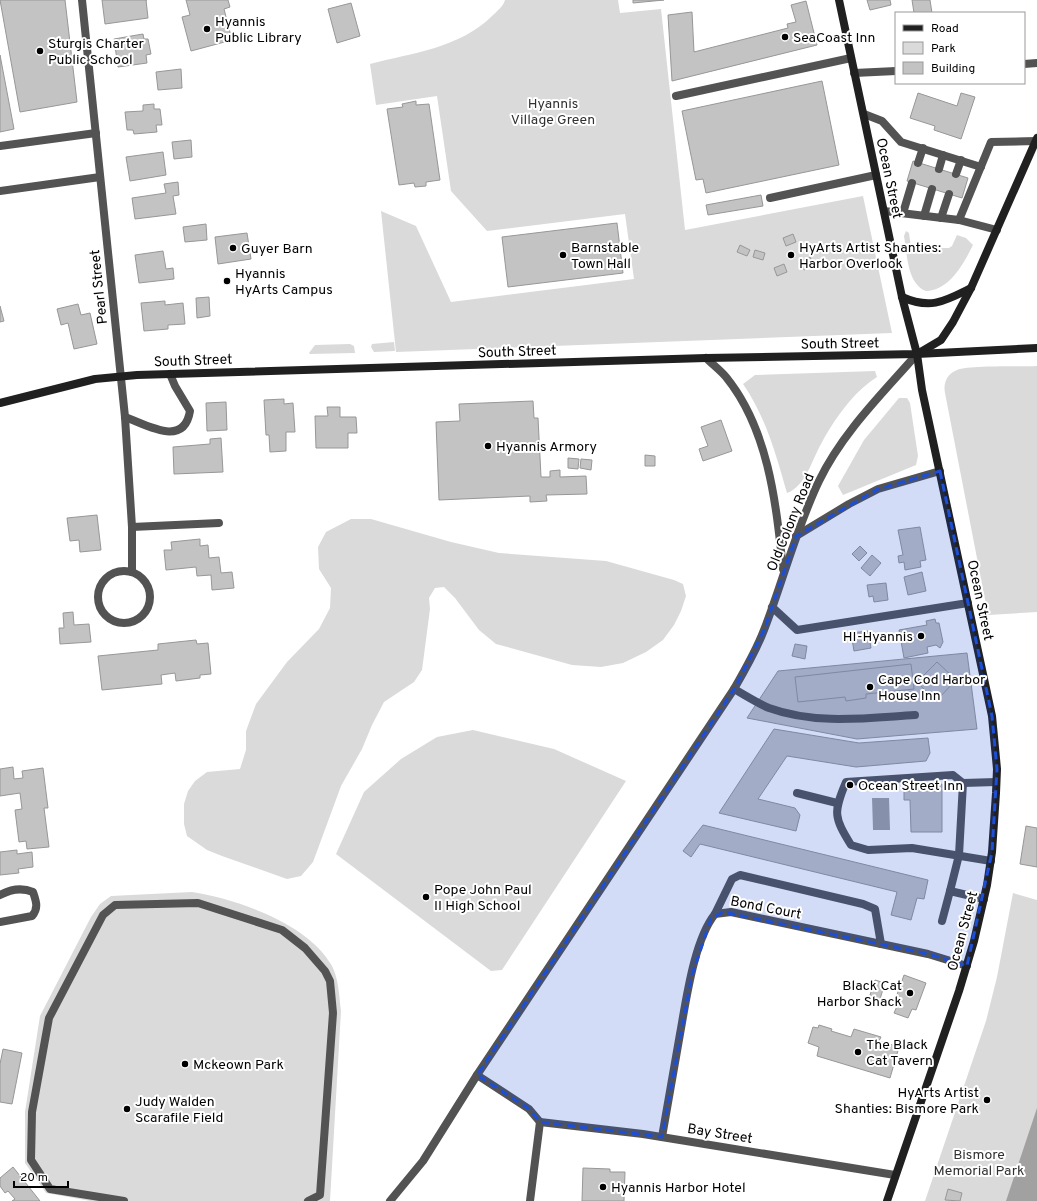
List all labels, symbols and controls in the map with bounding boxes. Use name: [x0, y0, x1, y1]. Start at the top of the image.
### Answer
legend: [895, 12, 1025, 84]
place label: Hyannis Public Library: [215, 14, 302, 47]
text: Road: [931, 21, 959, 37]
marker: Hyannis Public Library: [202, 24, 212, 34]
place label: SeaCoast Inn: [793, 30, 875, 47]
marker: SeaCoast Inn: [780, 32, 790, 42]
place label: Sturgis Charter Public School: [48, 36, 145, 69]
text: Park: [931, 41, 956, 57]
marker: Sturgis Charter Public School: [35, 46, 45, 56]
text: Building: [931, 61, 975, 77]
park label: Hyannis Village Green: [511, 96, 595, 129]
street label: Ocean Street: [872, 136, 905, 220]
place label: Barnstable Town Hall: [571, 240, 639, 273]
place label: HyArts Artist Shanties: Harbor Overlook: [799, 240, 941, 273]
place label: Guyer Barn: [241, 241, 313, 258]
marker: Guyer Barn: [228, 243, 238, 253]
street label: Pearl Street: [87, 249, 112, 325]
marker: Barnstable Town Hall: [558, 250, 568, 260]
marker: HyArts Artist Shanties: Harbor Overlook: [786, 250, 796, 260]
place label: Hyannis HyArts Campus: [235, 266, 333, 299]
marker: Hyannis HyArts Campus: [222, 276, 232, 286]
street label: South Street: [801, 335, 879, 354]
street label: South Street: [477, 343, 557, 362]
street label: South Street: [153, 352, 233, 371]
place label: Hyannis Armory: [496, 439, 597, 456]
marker: Hyannis Armory: [483, 441, 493, 451]
street label: Old Colony Road: [764, 471, 819, 574]
street label: Ocean Street: [963, 558, 996, 642]
place label: HI-Hyannis: [843, 629, 913, 646]
marker: HI-Hyannis: [916, 631, 926, 641]
place label: Cape Cod Harbor House Inn: [878, 672, 986, 705]
marker: Cape Cod Harbor House Inn: [865, 682, 875, 692]
place label: Ocean Street Inn: [858, 778, 963, 795]
marker: Ocean Street Inn: [845, 780, 855, 790]
place label: Pope John Paul II High School: [434, 882, 532, 915]
street label: Ocean Street: [945, 890, 982, 973]
marker: Pope John Paul II High School: [421, 892, 431, 902]
street label: Bond Court: [729, 893, 803, 924]
place label: Black Cat Harbor Shack: [817, 978, 902, 1011]
marker: Black Cat Harbor Shack: [905, 988, 915, 998]
place label: The Black Cat Tavern: [866, 1037, 933, 1070]
marker: The Black Cat Tavern: [853, 1047, 863, 1057]
place label: Mckeown Park: [193, 1057, 284, 1074]
marker: Mckeown Park: [180, 1059, 190, 1069]
place label: HyArts Artist Shanties: Bismore Park: [835, 1085, 979, 1118]
place label: Judy Walden Scarafile Field: [135, 1094, 223, 1127]
marker: HyArts Artist Shanties: Bismore Park: [982, 1095, 992, 1105]
marker: Judy Walden Scarafile Field: [122, 1104, 132, 1114]
street label: Bay Street: [686, 1121, 754, 1148]
park label: Bismore Memorial Park: [934, 1147, 1024, 1180]
scale bar: [14, 1163, 68, 1189]
text: 20 m: [20, 1170, 48, 1186]
place label: Hyannis Harbor Hotel: [611, 1180, 746, 1197]
marker: Hyannis Harbor Hotel: [598, 1182, 608, 1192]

